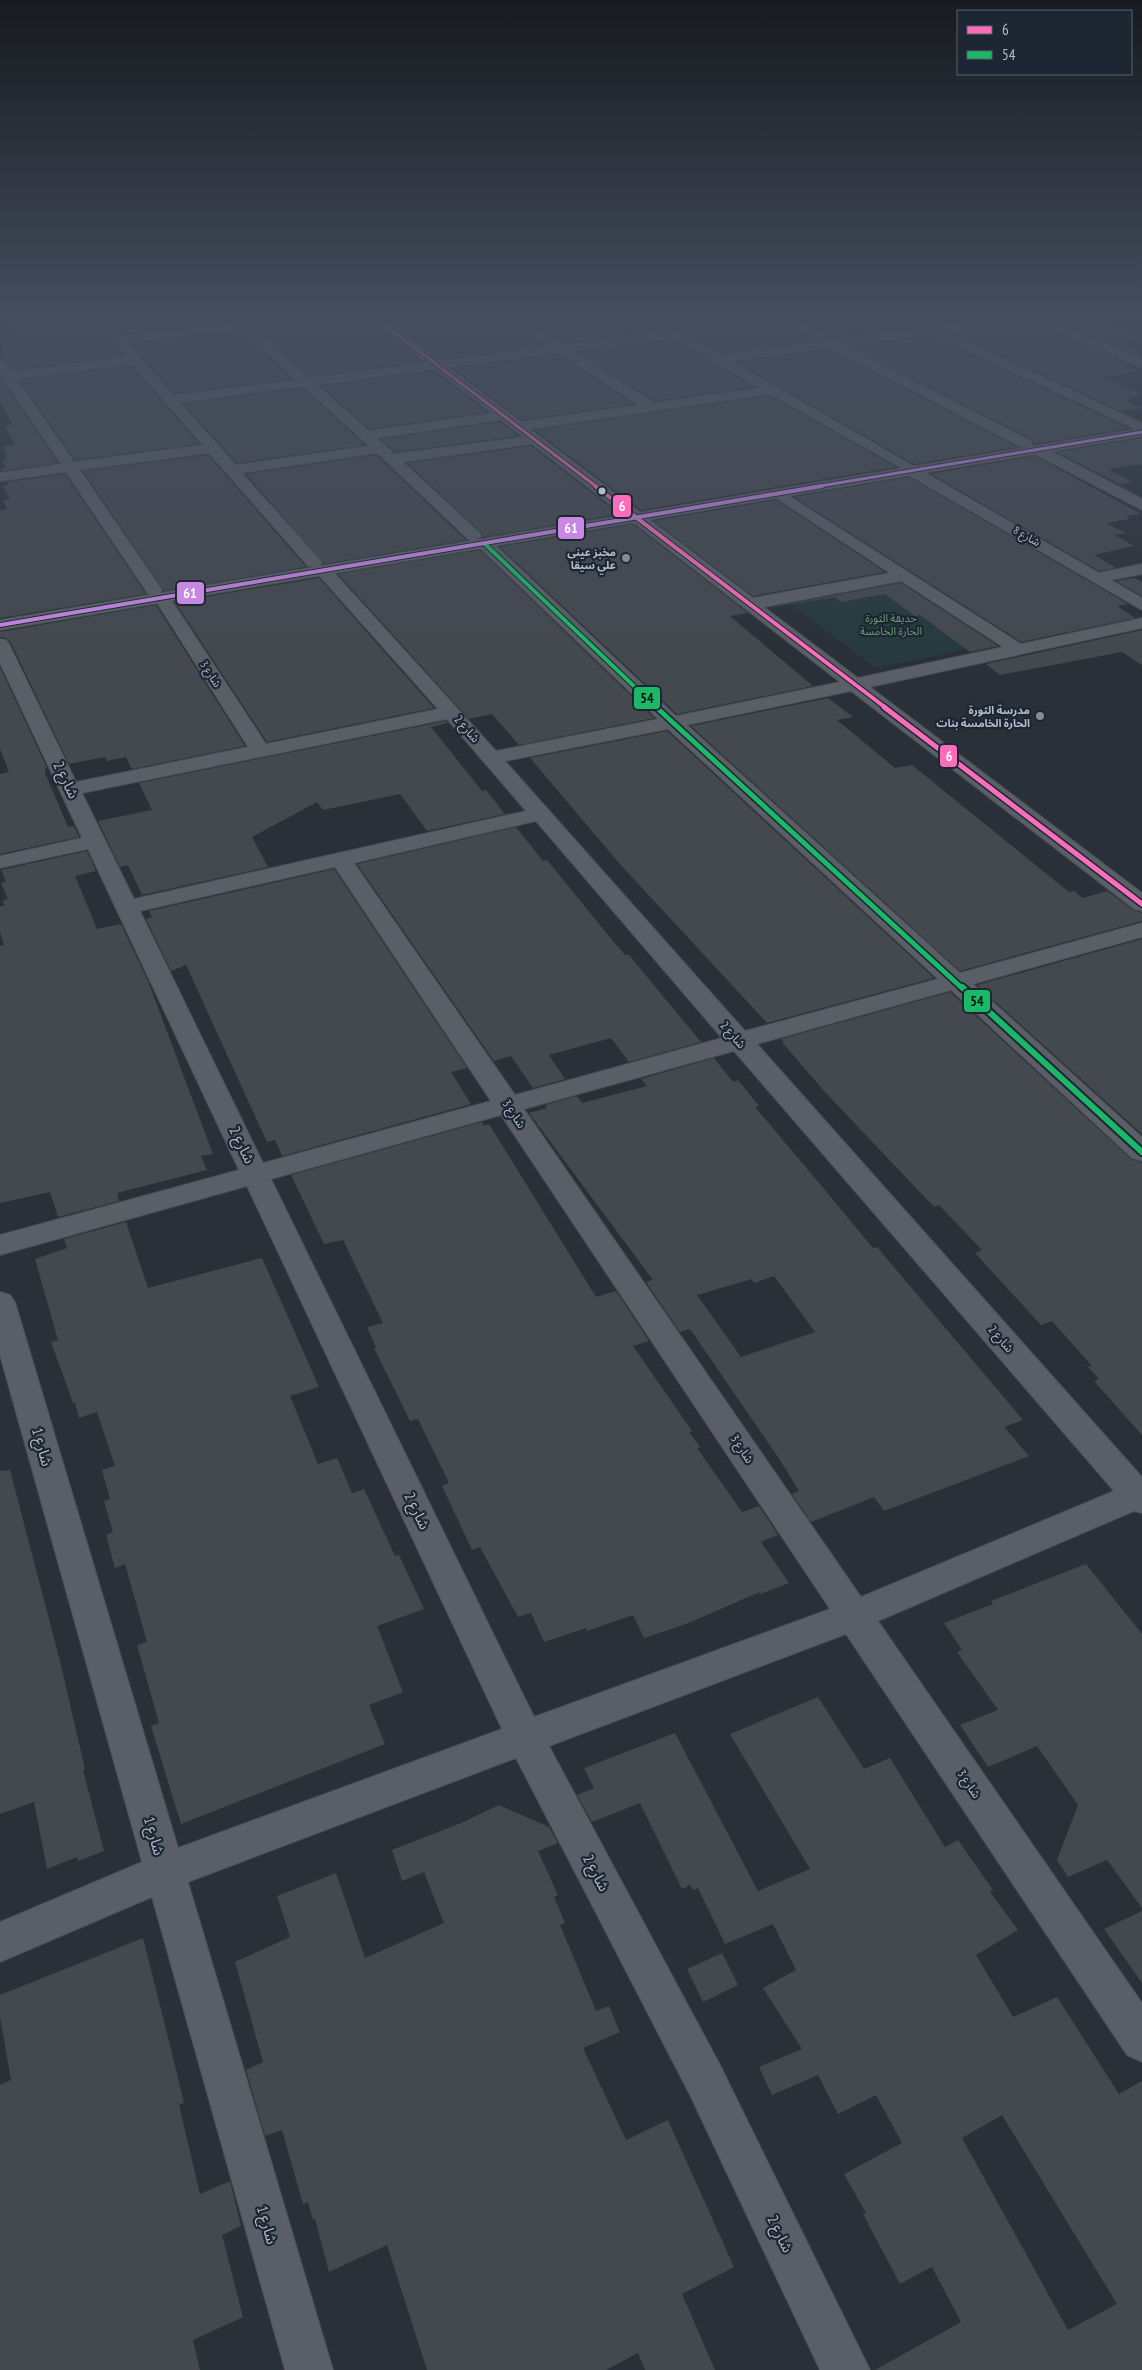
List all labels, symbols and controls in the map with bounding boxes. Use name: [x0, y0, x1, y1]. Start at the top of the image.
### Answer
legend: [957, 10, 1132, 75]
text: 6: [1002, 20, 1009, 39]
text: 54: [1002, 45, 1016, 64]
unlabelled marker: [597, 486, 607, 496]
line badge: 6: [612, 494, 632, 518]
text: 6: [619, 497, 626, 515]
line badge: 61: [557, 516, 585, 540]
text: 61: [564, 519, 578, 537]
street label: شارع 8: [1011, 523, 1043, 550]
place label: مخبز عيني علي سيقا: [567, 545, 616, 575]
marker: مخبز عيني علي سيقا: [620, 552, 632, 564]
line badge: 61: [176, 581, 205, 605]
text: 61: [183, 584, 197, 602]
park label: حديقة الثورة الحارة الخامسة: [860, 611, 922, 638]
street label: شارع 3: [196, 658, 225, 691]
line badge: 54: [633, 686, 661, 710]
text: 54: [640, 689, 654, 707]
place label: مدرسة الثورة الحارة الخامسة بنات: [936, 703, 1030, 730]
marker: مدرسة الثورة الحارة الخامسة بنات: [1034, 710, 1046, 722]
street label: شارع 2: [450, 712, 483, 747]
line badge: 6: [939, 744, 958, 768]
text: 6: [946, 747, 953, 765]
street label: شارع 2: [47, 758, 84, 803]
line badge: 54: [963, 989, 991, 1013]
text: 54: [970, 992, 984, 1010]
street label: شارع 2: [716, 1018, 749, 1053]
street label: شارع 3: [498, 1097, 529, 1132]
street label: شارع 2: [223, 1123, 260, 1168]
street label: شارع 2: [984, 1322, 1017, 1357]
street label: شارع 1: [25, 1425, 57, 1469]
street label: شارع 3: [726, 1432, 757, 1467]
street label: شارع 2: [398, 1489, 435, 1534]
street label: شارع 3: [953, 1767, 984, 1802]
street label: شارع 1: [137, 1814, 169, 1858]
street label: شارع 2: [576, 1851, 614, 1896]
street label: شارع 1: [250, 2203, 282, 2247]
street label: شارع 2: [761, 2212, 798, 2257]

